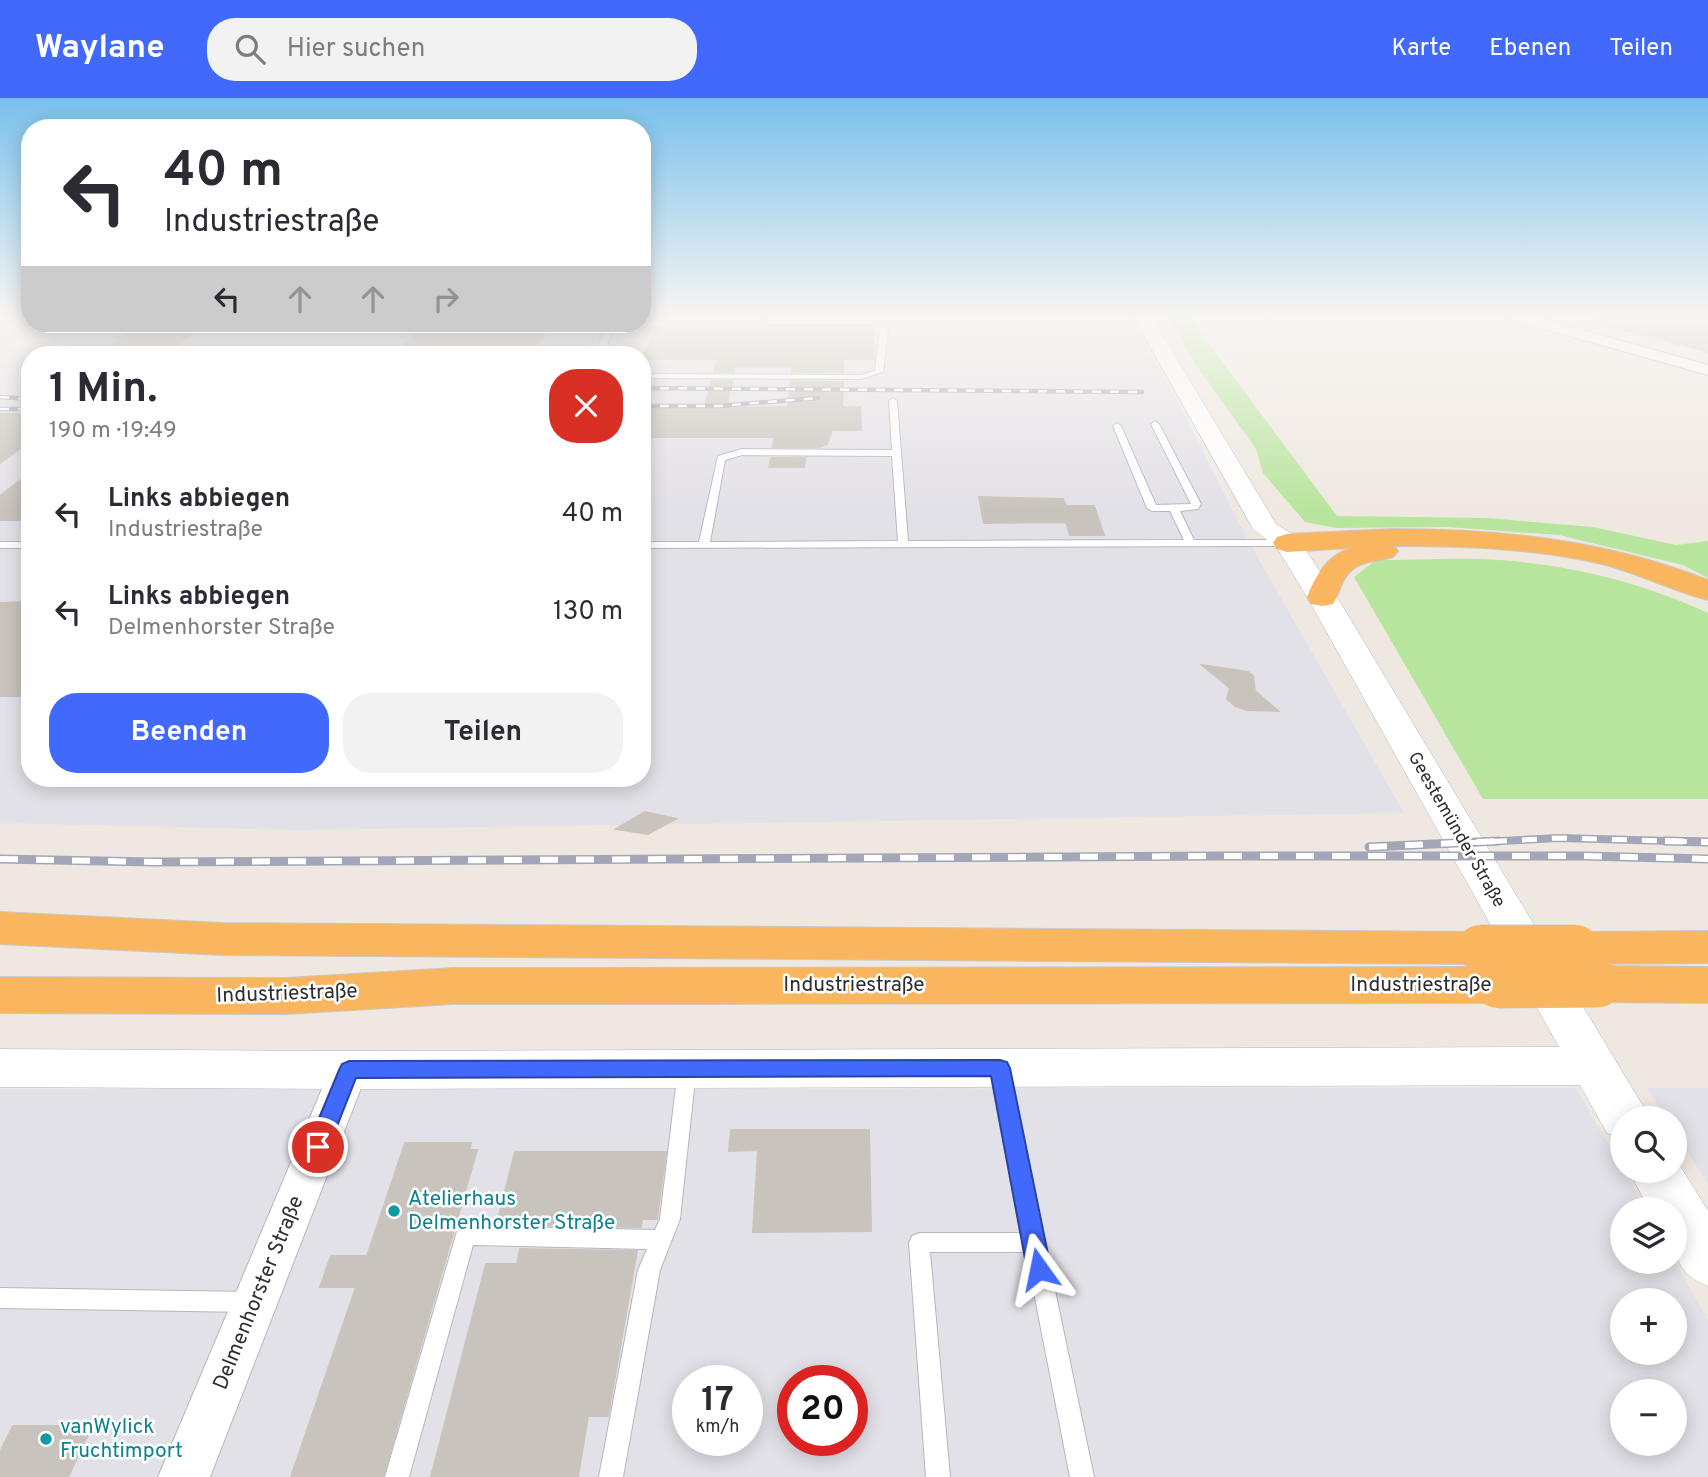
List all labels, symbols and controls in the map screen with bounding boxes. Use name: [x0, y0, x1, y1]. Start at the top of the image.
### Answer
search box: [207, 18, 697, 81]
text: Waylane: [35, 28, 165, 70]
icon: search: [231, 30, 269, 68]
text: Hier suchen: [287, 33, 425, 66]
text: Karte: [1391, 34, 1451, 64]
text: Ebenen: [1489, 34, 1571, 64]
text: Teilen: [1609, 34, 1673, 64]
text: 40 m: [164, 142, 283, 204]
icon: left: [49, 147, 140, 238]
text: Industriestraße: [164, 203, 379, 243]
icon: left: [208, 280, 246, 318]
icon: ahead: [281, 280, 319, 318]
icon: ahead: [354, 280, 392, 318]
icon: right: [427, 280, 465, 318]
text: 1 Min.: [49, 364, 158, 417]
button: close: [549, 369, 623, 443]
text: 190 m · 19:49: [49, 417, 177, 446]
text: Links abbiegen: [108, 483, 290, 516]
icon: left: [49, 495, 87, 533]
text: 40 m: [562, 498, 623, 531]
text: Industriestraße: [108, 516, 263, 545]
text: Links abbiegen: [108, 581, 290, 614]
icon: left: [49, 593, 87, 631]
text: 130 m: [553, 596, 623, 629]
text: Delmenhorster Straße: [108, 614, 335, 643]
button: Beenden: [49, 693, 329, 773]
button: Teilen: [343, 693, 623, 773]
street label: Geestemünder Straße: [1402, 748, 1510, 912]
street label: Industriestraße: [783, 972, 925, 999]
street label: Industriestraße: [1350, 972, 1492, 999]
street label: Industriestraße: [216, 978, 358, 1010]
map controls: [1610, 1106, 1687, 1456]
button: search: [1610, 1106, 1687, 1183]
pin: [288, 1117, 348, 1177]
icon: arrive: [299, 1128, 337, 1166]
place label: Atelierhaus Delmenhorster Straße: [408, 1186, 615, 1237]
street label: Delmenhorster Straße: [208, 1192, 310, 1394]
button: layers: [1610, 1197, 1687, 1274]
marker: Atelierhaus Delmenhorster Straße: [386, 1203, 402, 1219]
position arrow: [1002, 1232, 1076, 1306]
button: +: [1610, 1288, 1687, 1365]
speed limit sign: 20: [777, 1365, 868, 1456]
text: 17: [701, 1379, 734, 1423]
button: −: [1610, 1379, 1687, 1456]
place label: vanWylick Fruchtimport: [60, 1414, 183, 1465]
text: km/h: [696, 1416, 739, 1439]
marker: vanWylick Fruchtimport: [38, 1431, 54, 1447]

